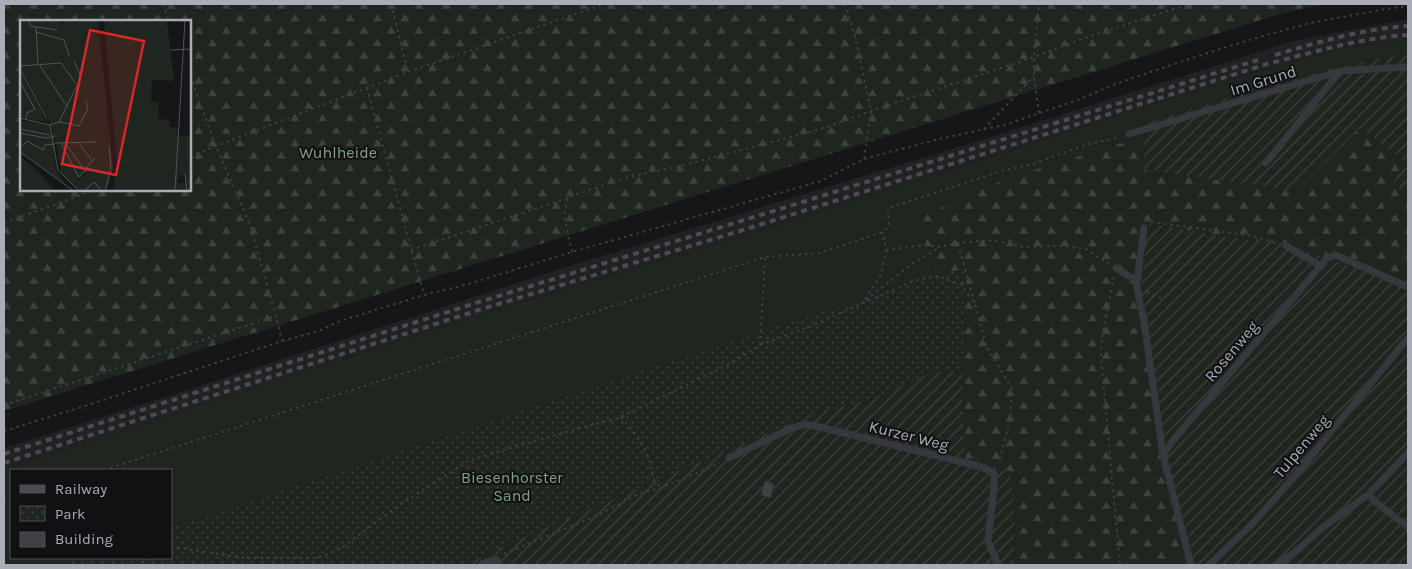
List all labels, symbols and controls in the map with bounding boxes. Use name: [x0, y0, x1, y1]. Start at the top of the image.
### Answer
inset map: [20, 20, 191, 191]
street label: Im Grund: [1228, 61, 1299, 100]
park label: Wuhlheide: [299, 143, 377, 162]
street label: Rosenweg: [1200, 317, 1262, 386]
street label: Tulpenweg: [1269, 411, 1333, 482]
street label: Kurzer Weg: [867, 416, 951, 455]
park label: Biesenhorster Sand: [461, 468, 563, 505]
legend: [10, 469, 172, 559]
text: Railway: [55, 480, 107, 498]
text: Park: [55, 505, 85, 523]
text: Building: [55, 530, 113, 548]

